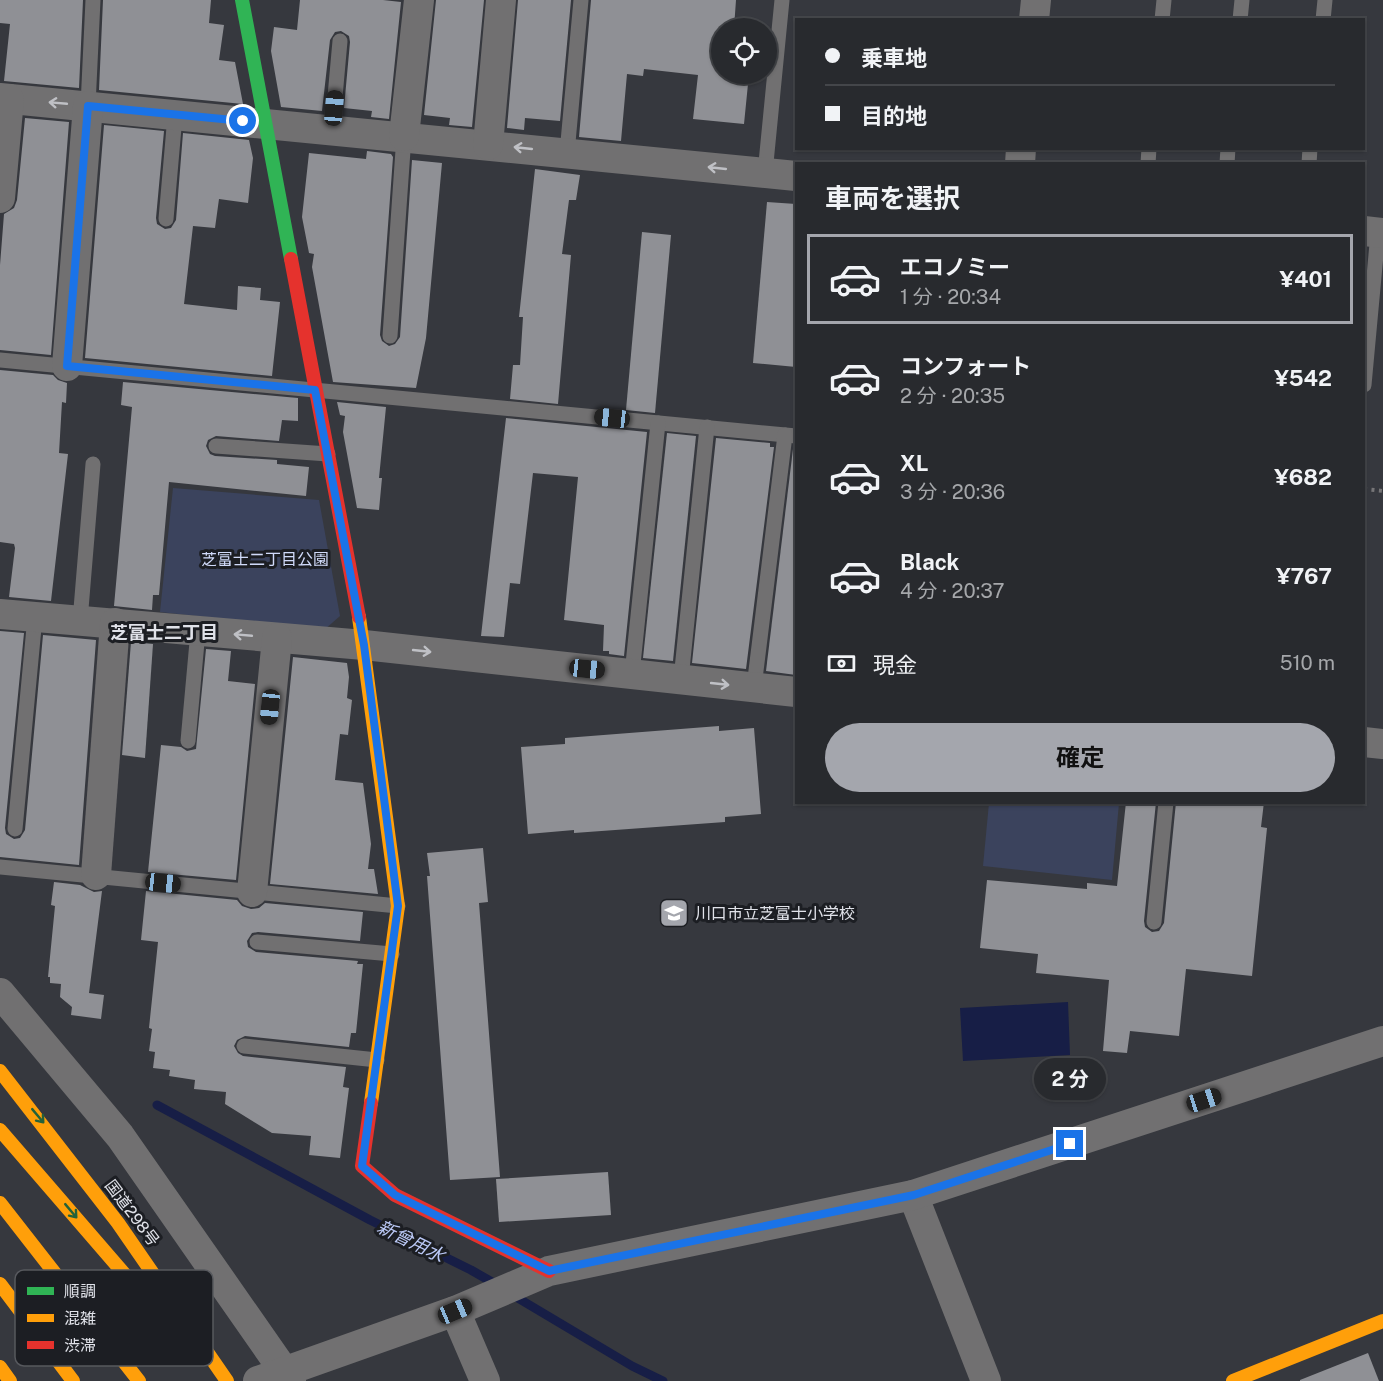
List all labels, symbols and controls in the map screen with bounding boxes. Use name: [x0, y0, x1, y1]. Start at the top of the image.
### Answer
map controls: [711, 18, 777, 84]
button: locate: [711, 18, 777, 84]
text: 乗車地: [861, 45, 927, 71]
car: [323, 89, 345, 127]
one-way arrow: [48, 97, 68, 108]
text: 目的地: [861, 103, 927, 129]
route start: [229, 107, 256, 134]
one-way arrow: [514, 142, 534, 153]
one-way arrow: [708, 162, 728, 173]
text: 車両を選択: [825, 182, 960, 214]
icon: car: [828, 252, 882, 306]
text: エコノミー: [900, 254, 1010, 280]
text: ¥401: [1279, 266, 1332, 292]
text: 1 分 · 20:34: [900, 285, 1001, 309]
icon: car: [828, 351, 882, 405]
text: コンフォート: [900, 353, 1031, 379]
text: ¥542: [1274, 365, 1332, 391]
text: 2 分 · 20:35: [900, 384, 1005, 408]
car: [593, 407, 631, 429]
icon: car: [828, 450, 882, 504]
text: XL: [900, 450, 928, 476]
text: ¥682: [1274, 464, 1332, 490]
text: 3 分 · 20:36: [900, 480, 1005, 504]
icon: car: [828, 549, 882, 603]
text: Black: [900, 549, 959, 575]
park label: 芝富士二丁目公園: [201, 550, 329, 569]
text: ¥767: [1276, 563, 1332, 589]
text: 4 分 · 20:37: [900, 579, 1005, 603]
district label: 芝富士二丁目: [110, 622, 218, 643]
one-way arrow: [234, 629, 253, 640]
one-way arrow: [412, 646, 432, 657]
icon: cash: [825, 647, 858, 680]
text: 510 m: [1280, 651, 1335, 675]
text: 現金: [873, 652, 917, 678]
car: [568, 658, 606, 680]
one-way arrow: [710, 678, 730, 689]
car: [259, 688, 281, 726]
button: 確定: [825, 723, 1335, 792]
car: [144, 872, 182, 894]
school or university icon: 川口市立芝富士小学校: [658, 897, 690, 929]
place label: 川口市立芝富士小学校: [695, 904, 855, 923]
callout: 2 分: [1034, 1057, 1106, 1099]
text: 2 分: [1051, 1067, 1089, 1091]
car: [1184, 1086, 1224, 1114]
one-way arrow: [31, 1108, 44, 1124]
route end: [1056, 1130, 1083, 1157]
street label: 国道298号: [101, 1176, 163, 1250]
one-way arrow: [64, 1203, 78, 1218]
water label: 新曾用水: [374, 1216, 450, 1267]
legend: [15, 1270, 213, 1366]
text: 順調: [64, 1282, 96, 1301]
car: [435, 1296, 475, 1326]
text: 混雑: [64, 1309, 96, 1328]
text: 渋滞: [64, 1336, 96, 1355]

